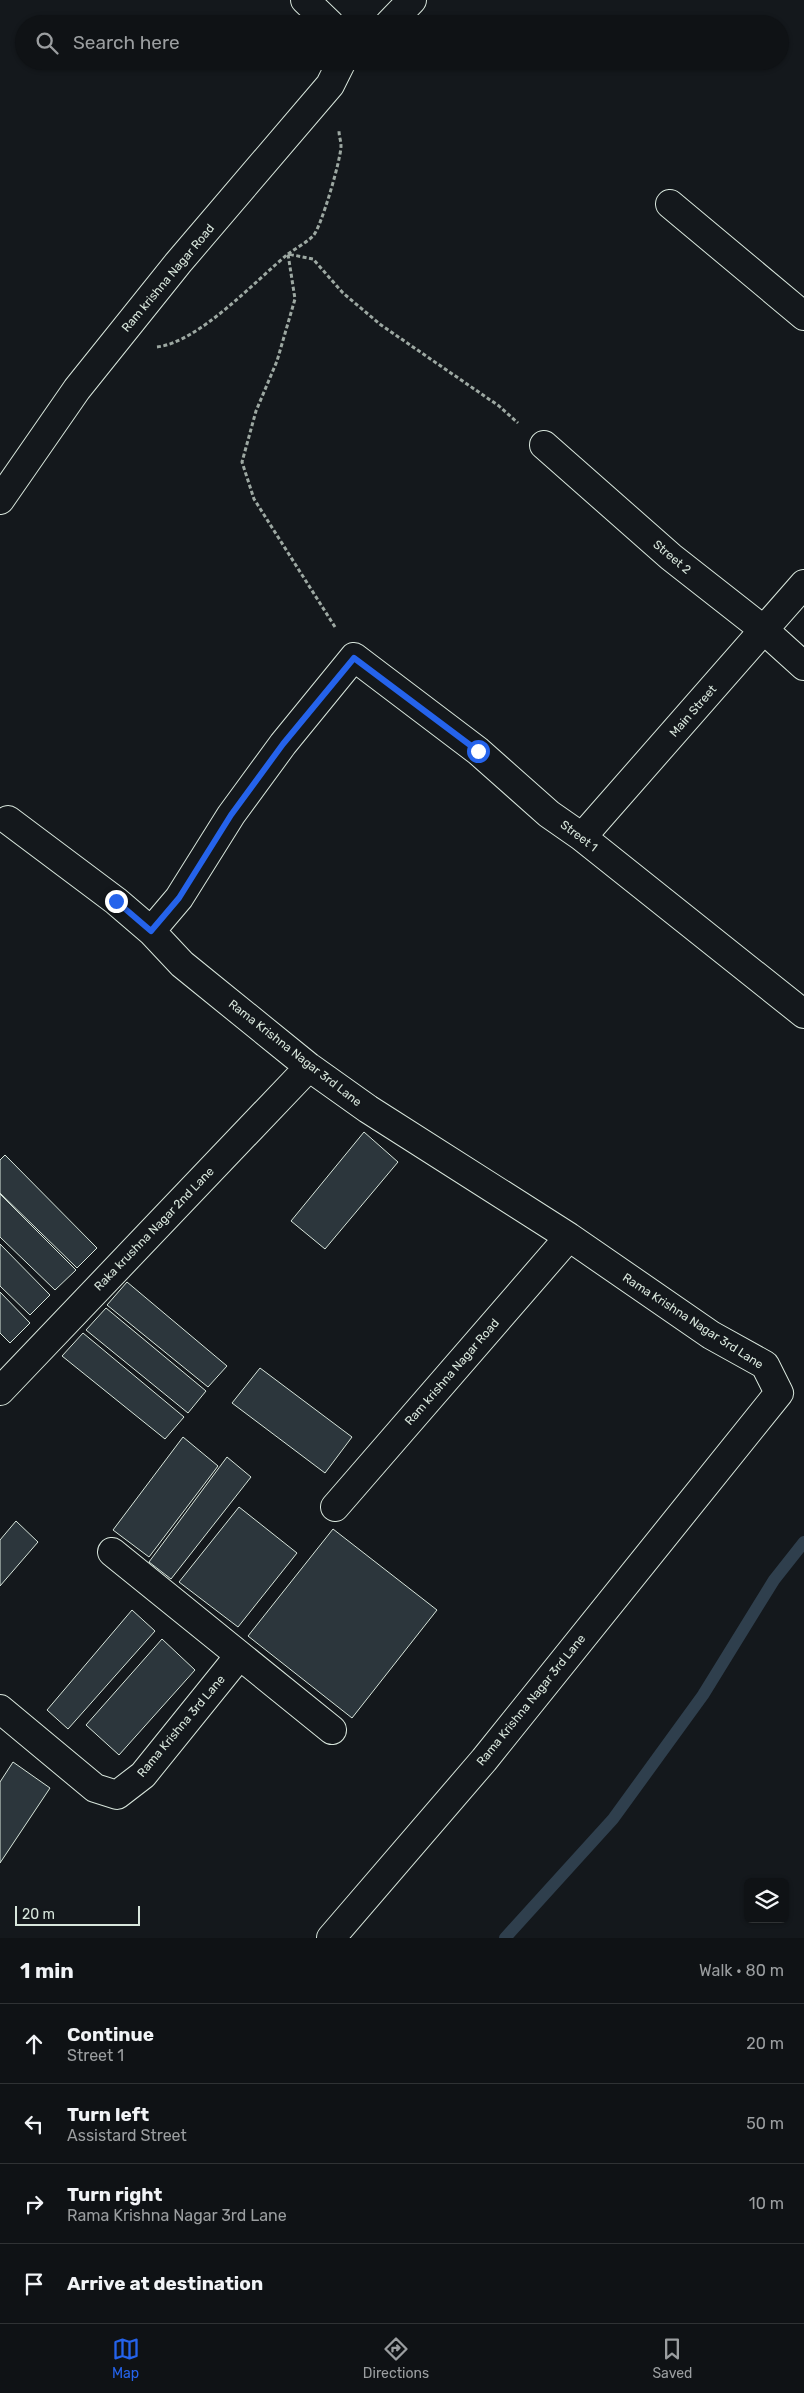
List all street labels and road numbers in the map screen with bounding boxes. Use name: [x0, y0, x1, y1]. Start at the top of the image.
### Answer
street label: Ram krishna Nagar Road: [119, 221, 217, 335]
street label: Street 2: [650, 537, 694, 577]
street label: Main Street: [667, 682, 719, 740]
street label: Street 1: [558, 818, 600, 854]
street label: Rama Krishna Nagar 3rd Lane: [226, 997, 364, 1109]
street label: Raka krushna Nagar 2nd Lane: [91, 1164, 217, 1294]
street label: Rama Krishna Nagar 3rd Lane: [620, 1270, 766, 1372]
street label: Ram krishna Nagar Road: [402, 1316, 502, 1428]
street label: Rama Krishna Nagar 3rd Lane: [474, 1631, 588, 1768]
street label: Rama Krishna 3rd Lane: [134, 1672, 228, 1780]

